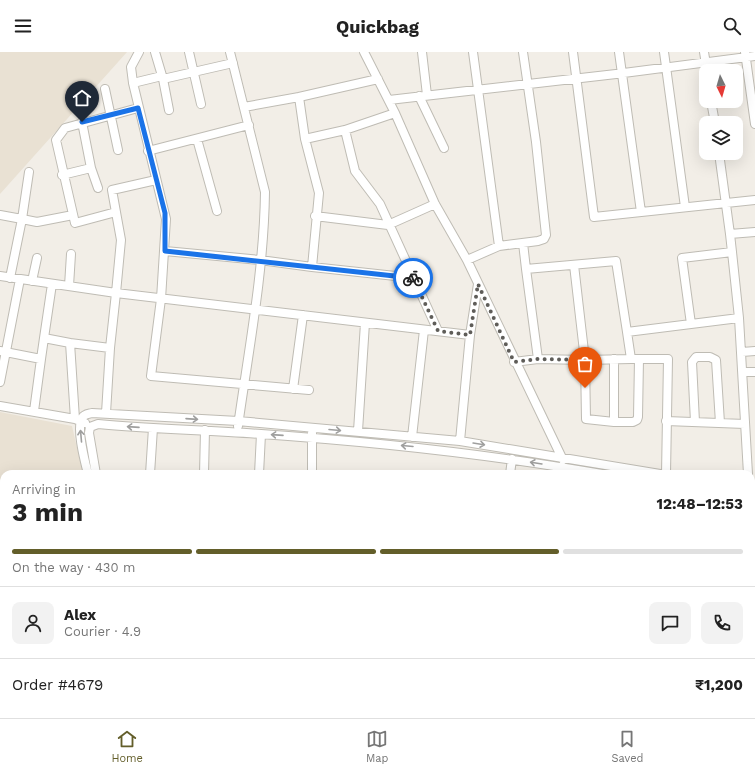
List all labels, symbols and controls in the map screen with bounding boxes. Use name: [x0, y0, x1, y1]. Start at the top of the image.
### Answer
icon: menu: [12, 15, 34, 37]
icon: search: [721, 15, 743, 37]
text: Quickbag: [336, 16, 419, 37]
north arrow: [699, 64, 743, 108]
map controls: [699, 64, 743, 160]
pin: [65, 81, 99, 122]
icon: home: [71, 87, 93, 109]
button: layers: [699, 116, 743, 160]
courier: [393, 258, 433, 298]
icon: bike: [402, 267, 424, 289]
pin: [568, 347, 602, 388]
icon: bag: [574, 353, 596, 375]
one-way arrow: [185, 415, 198, 422]
one-way arrow: [127, 423, 140, 430]
one-way arrow: [328, 426, 341, 433]
one-way arrow: [77, 430, 85, 443]
one-way arrow: [271, 432, 284, 439]
one-way arrow: [472, 440, 485, 448]
one-way arrow: [401, 442, 414, 450]
one-way arrow: [530, 459, 543, 467]
text: Arriving in: [12, 482, 76, 497]
text: 12:48–12:53: [657, 495, 743, 513]
text: 3 min: [12, 497, 83, 527]
text: On the way · 430 m: [12, 560, 135, 575]
button: person: [12, 602, 54, 644]
button: chat: [649, 602, 691, 644]
button: phone: [701, 602, 743, 644]
text: Alex: [64, 606, 96, 624]
text: Courier · 4.9: [64, 624, 141, 639]
text: Order #4679: [12, 676, 103, 694]
text: ₹1,200: [695, 676, 743, 694]
tab: Home: [112, 728, 143, 765]
tab: Map: [366, 728, 388, 765]
tab: Saved: [611, 728, 643, 765]

